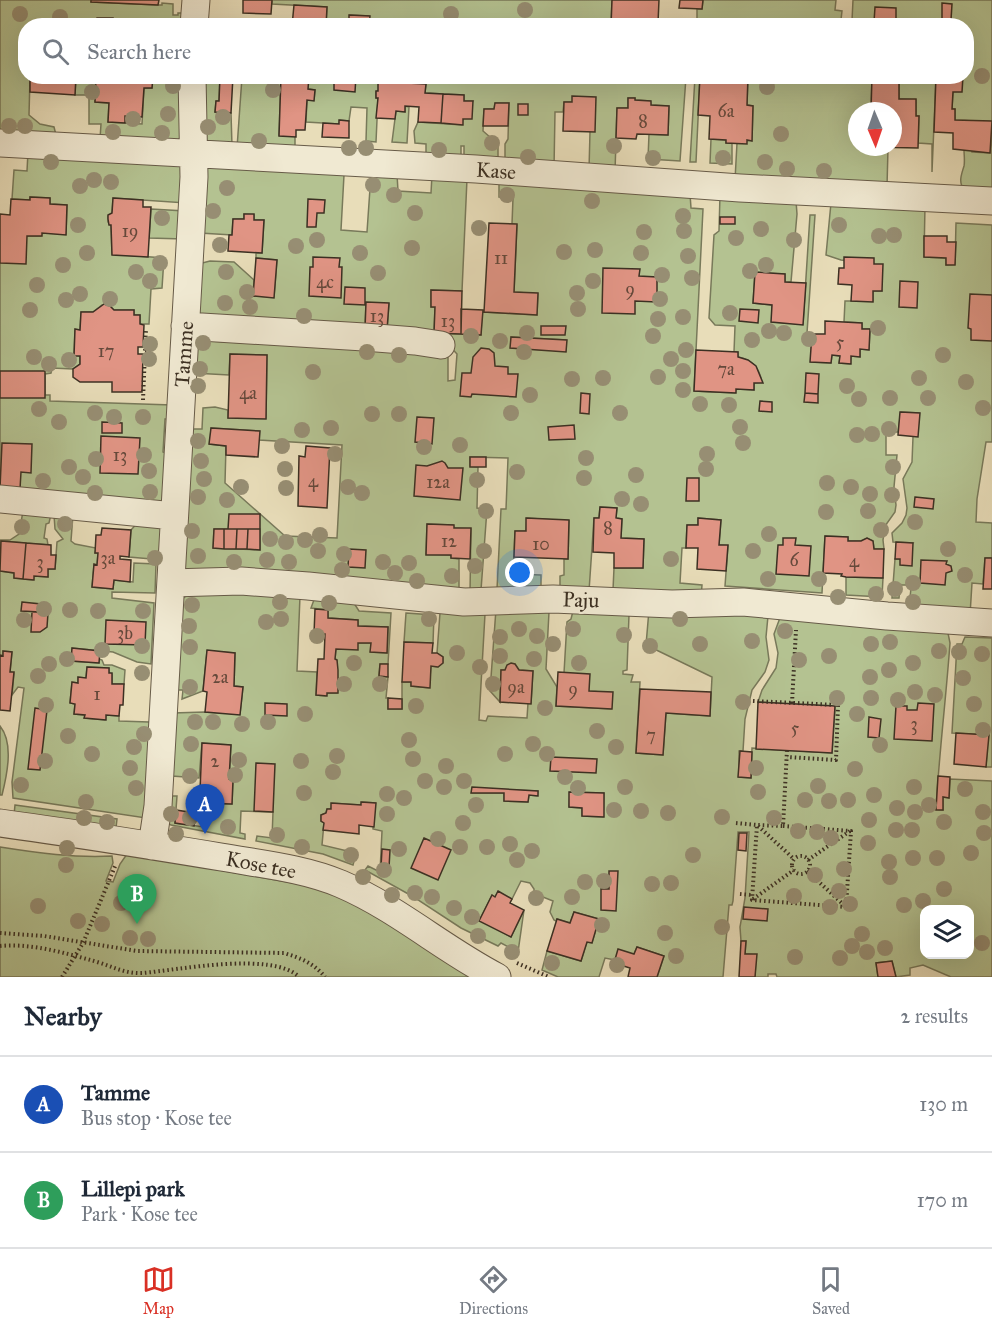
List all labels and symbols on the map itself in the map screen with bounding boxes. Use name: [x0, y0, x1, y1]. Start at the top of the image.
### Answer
house number: 6a: [718, 100, 735, 122]
north arrow: [848, 102, 902, 156]
house number: 8: [638, 110, 648, 132]
street label: Kase: [475, 157, 517, 185]
house number: 19: [122, 220, 138, 242]
house number: 11: [494, 247, 508, 269]
house number: 4c: [316, 271, 334, 293]
house number: 9: [625, 278, 635, 300]
house number: 13: [370, 305, 384, 327]
house number: 13: [441, 310, 455, 332]
street label: Tamme: [169, 320, 199, 388]
house number: 5: [836, 331, 845, 353]
house number: 17: [98, 340, 114, 362]
house number: 7a: [717, 358, 735, 380]
house number: 4a: [239, 382, 257, 404]
house number: 13: [113, 444, 127, 466]
house number: 4: [308, 470, 319, 492]
house number: 12a: [426, 471, 450, 493]
house number: 8: [603, 517, 613, 539]
house number: 12: [441, 530, 457, 552]
house number: 10: [532, 533, 550, 555]
house number: 3a: [101, 547, 116, 569]
house number: 6: [789, 549, 799, 571]
house number: 4: [849, 550, 860, 572]
house number: 3: [36, 551, 44, 573]
your location: [505, 558, 534, 587]
street label: Paju: [562, 586, 600, 614]
house number: 3b: [117, 622, 133, 644]
house number: 2a: [212, 666, 229, 688]
house number: 9a: [507, 676, 525, 698]
house number: 9: [568, 678, 578, 700]
house number: 1: [93, 683, 101, 705]
house number: 3: [910, 713, 918, 735]
house number: 5: [791, 717, 800, 739]
house number: 7: [646, 724, 656, 746]
house number: 2: [211, 750, 220, 772]
pin: A: [186, 784, 224, 834]
street label: Kose tee: [224, 845, 299, 885]
pin: B: [118, 874, 156, 924]

